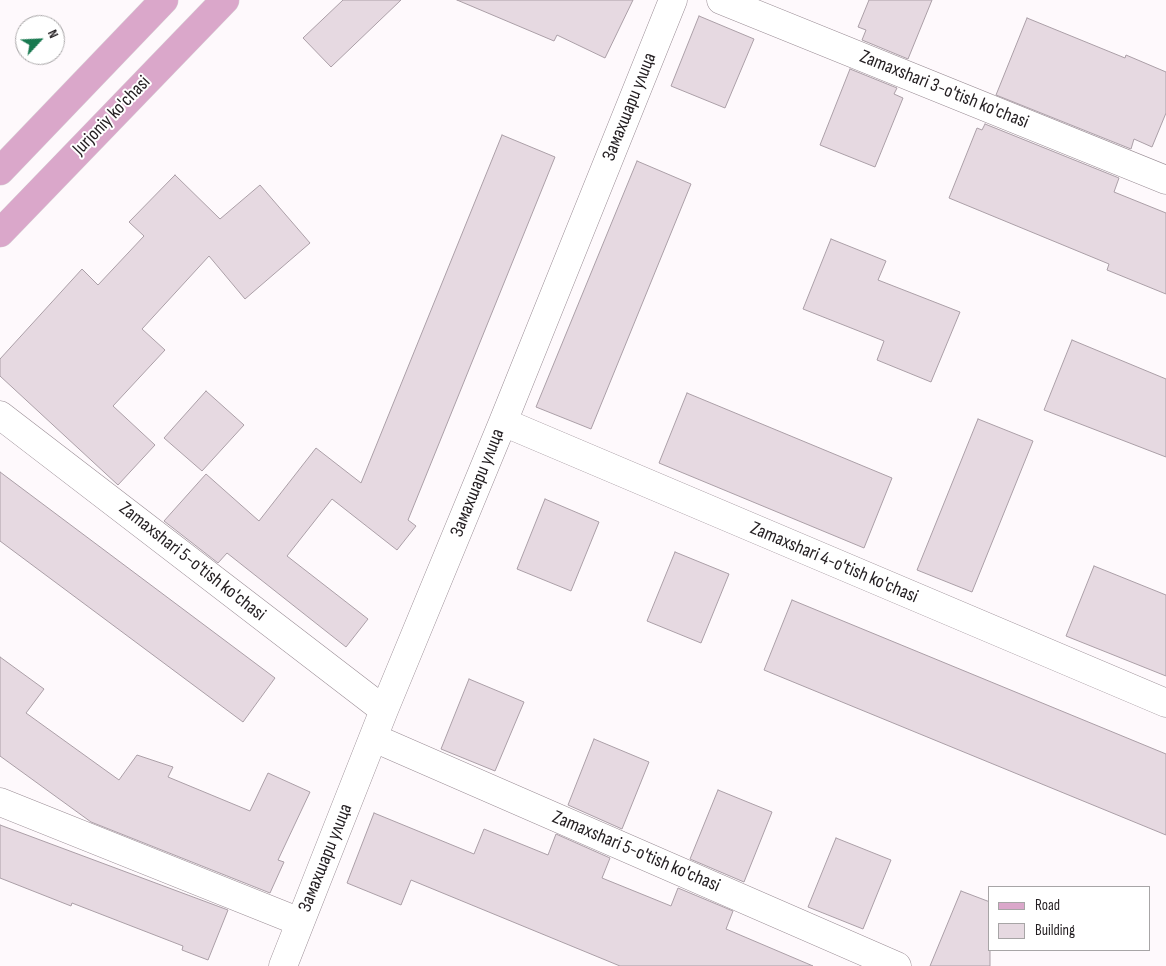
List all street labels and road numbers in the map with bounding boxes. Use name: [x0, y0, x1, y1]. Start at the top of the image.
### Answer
street label: Zamaxshari 3-o'tish ko'chasi: [856, 46, 1032, 134]
street label: Замахшари улица: [598, 50, 662, 164]
street label: Jurjoniy ko'chasi: [68, 71, 156, 161]
street label: Замахшари улица: [446, 426, 510, 540]
street label: Zamaxshari 5-o'tish ko'chasi: [114, 498, 270, 626]
street label: Zamaxshari 4-o'tish ko'chasi: [747, 517, 921, 609]
street label: Замахшари улица: [294, 801, 358, 915]
street label: Zamaxshari 5-o'tish ko'chasi: [549, 806, 723, 898]

